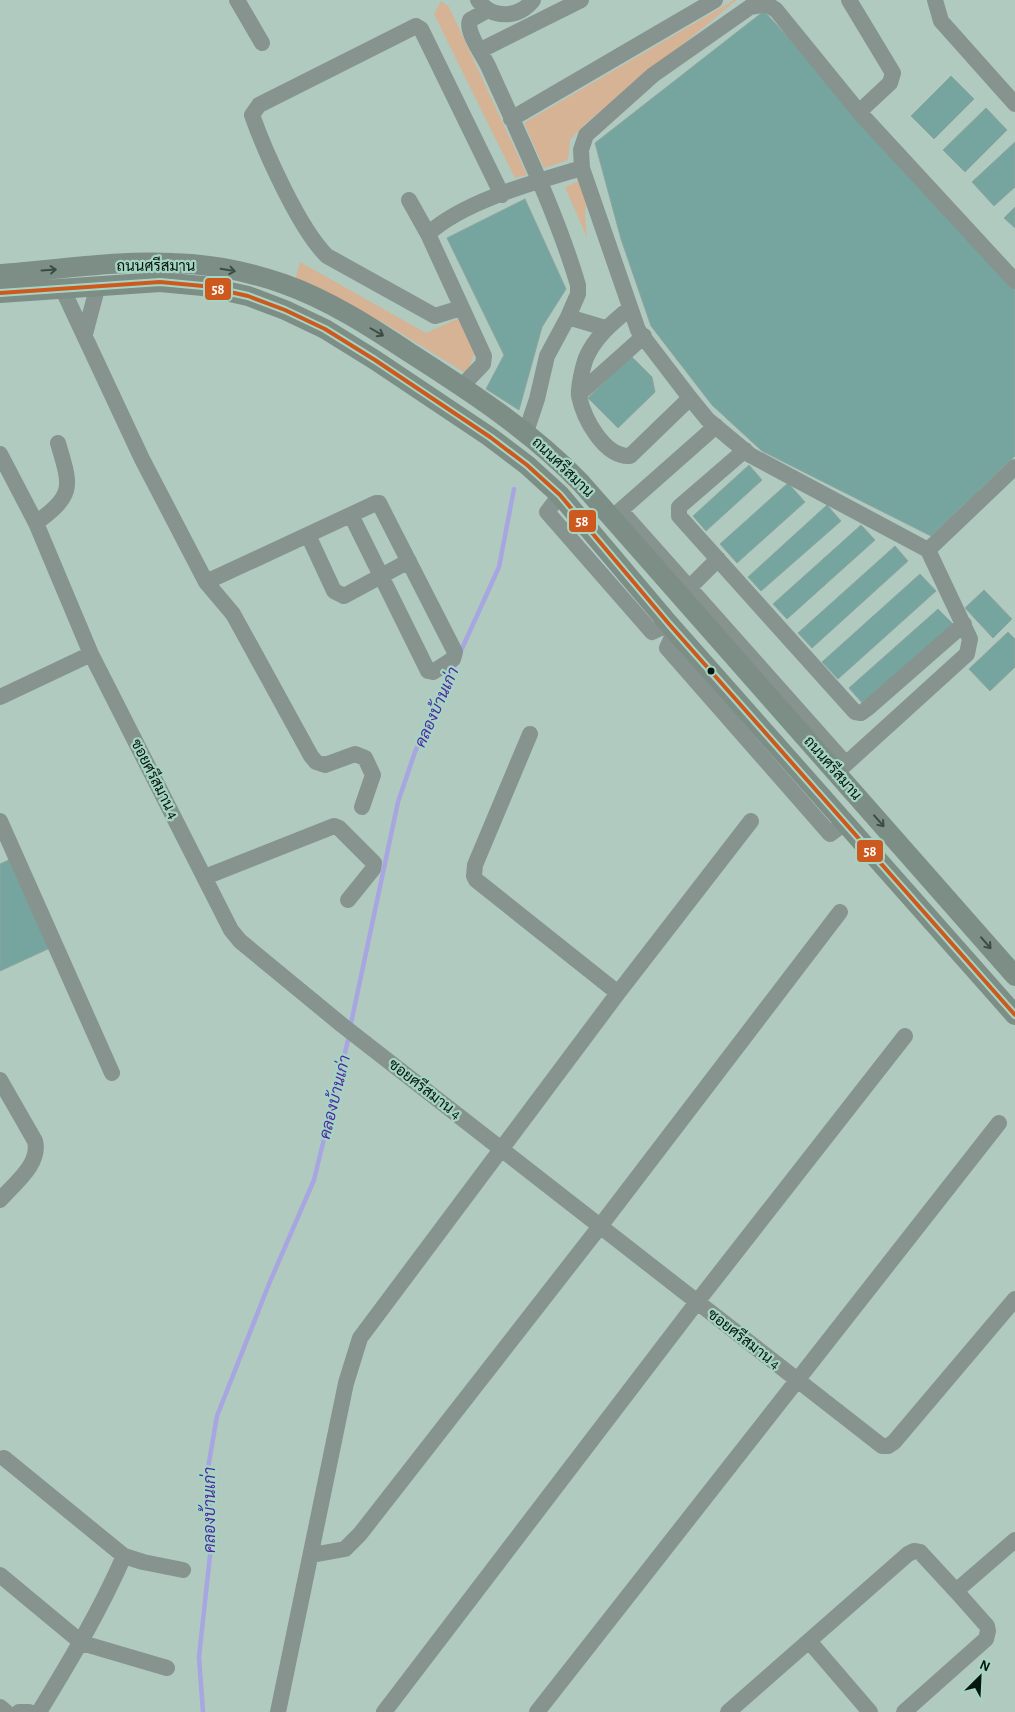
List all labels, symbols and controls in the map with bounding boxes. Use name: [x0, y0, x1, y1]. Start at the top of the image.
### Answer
street label: ถนนศรีสมาน: [117, 256, 195, 274]
one-way arrow: [40, 265, 56, 275]
one-way arrow: [219, 265, 235, 275]
line badge: 58: [204, 277, 232, 301]
text: 58: [212, 283, 225, 297]
one-way arrow: [369, 327, 384, 337]
street label: ถนนศรีสมาน: [529, 432, 598, 500]
line badge: 58: [568, 509, 597, 533]
text: 58: [576, 515, 589, 529]
water label: คลองบ้านเก่า: [409, 663, 462, 750]
unlabelled marker: [706, 666, 716, 676]
street label: ถนนศรีสมาน: [801, 732, 866, 803]
street label: ซอยศรีสมาน 4: [128, 736, 184, 822]
one-way arrow: [874, 814, 885, 827]
line badge: 58: [856, 839, 884, 863]
text: 58: [864, 845, 877, 859]
one-way arrow: [980, 937, 992, 950]
water label: คลองบ้านเก่า: [313, 1052, 353, 1141]
street label: ซอยศรีสมาน 4: [386, 1054, 466, 1122]
street label: ซอยศรีสมาน 4: [705, 1304, 785, 1372]
water label: คลองบ้านเก่า: [198, 1467, 218, 1553]
north arrow: [955, 1652, 1005, 1702]
text: N: [978, 1658, 992, 1674]

